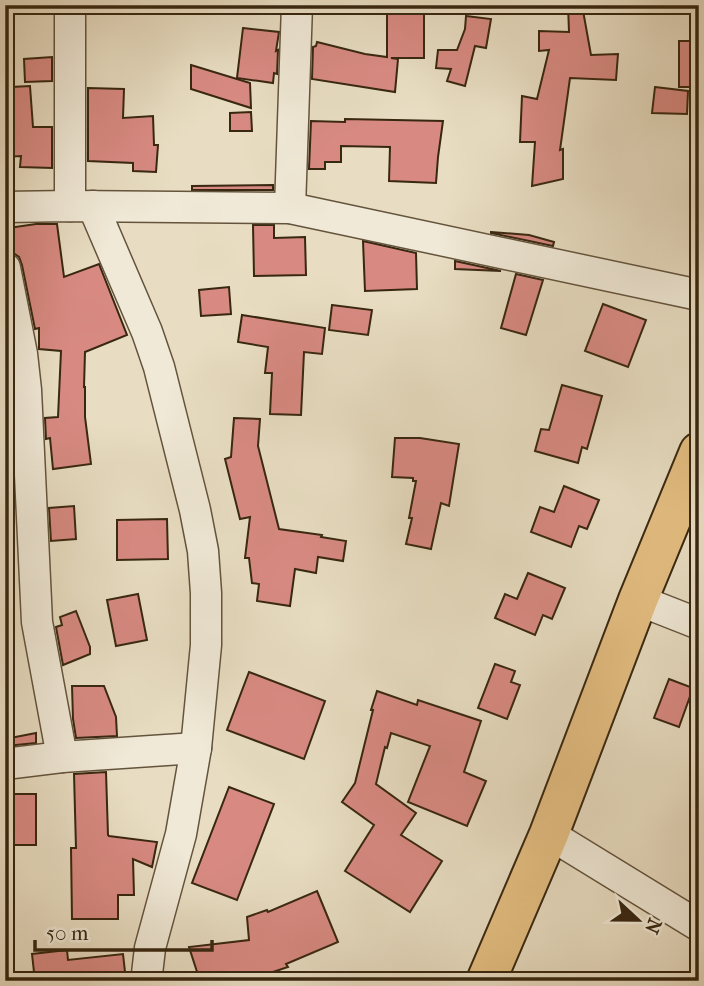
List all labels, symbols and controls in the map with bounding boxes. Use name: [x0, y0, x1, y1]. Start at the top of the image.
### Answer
north arrow: [602, 884, 672, 954]
scale bar: [35, 909, 212, 953]
text: N: [640, 915, 666, 937]
text: 50 m: [46, 921, 89, 945]

